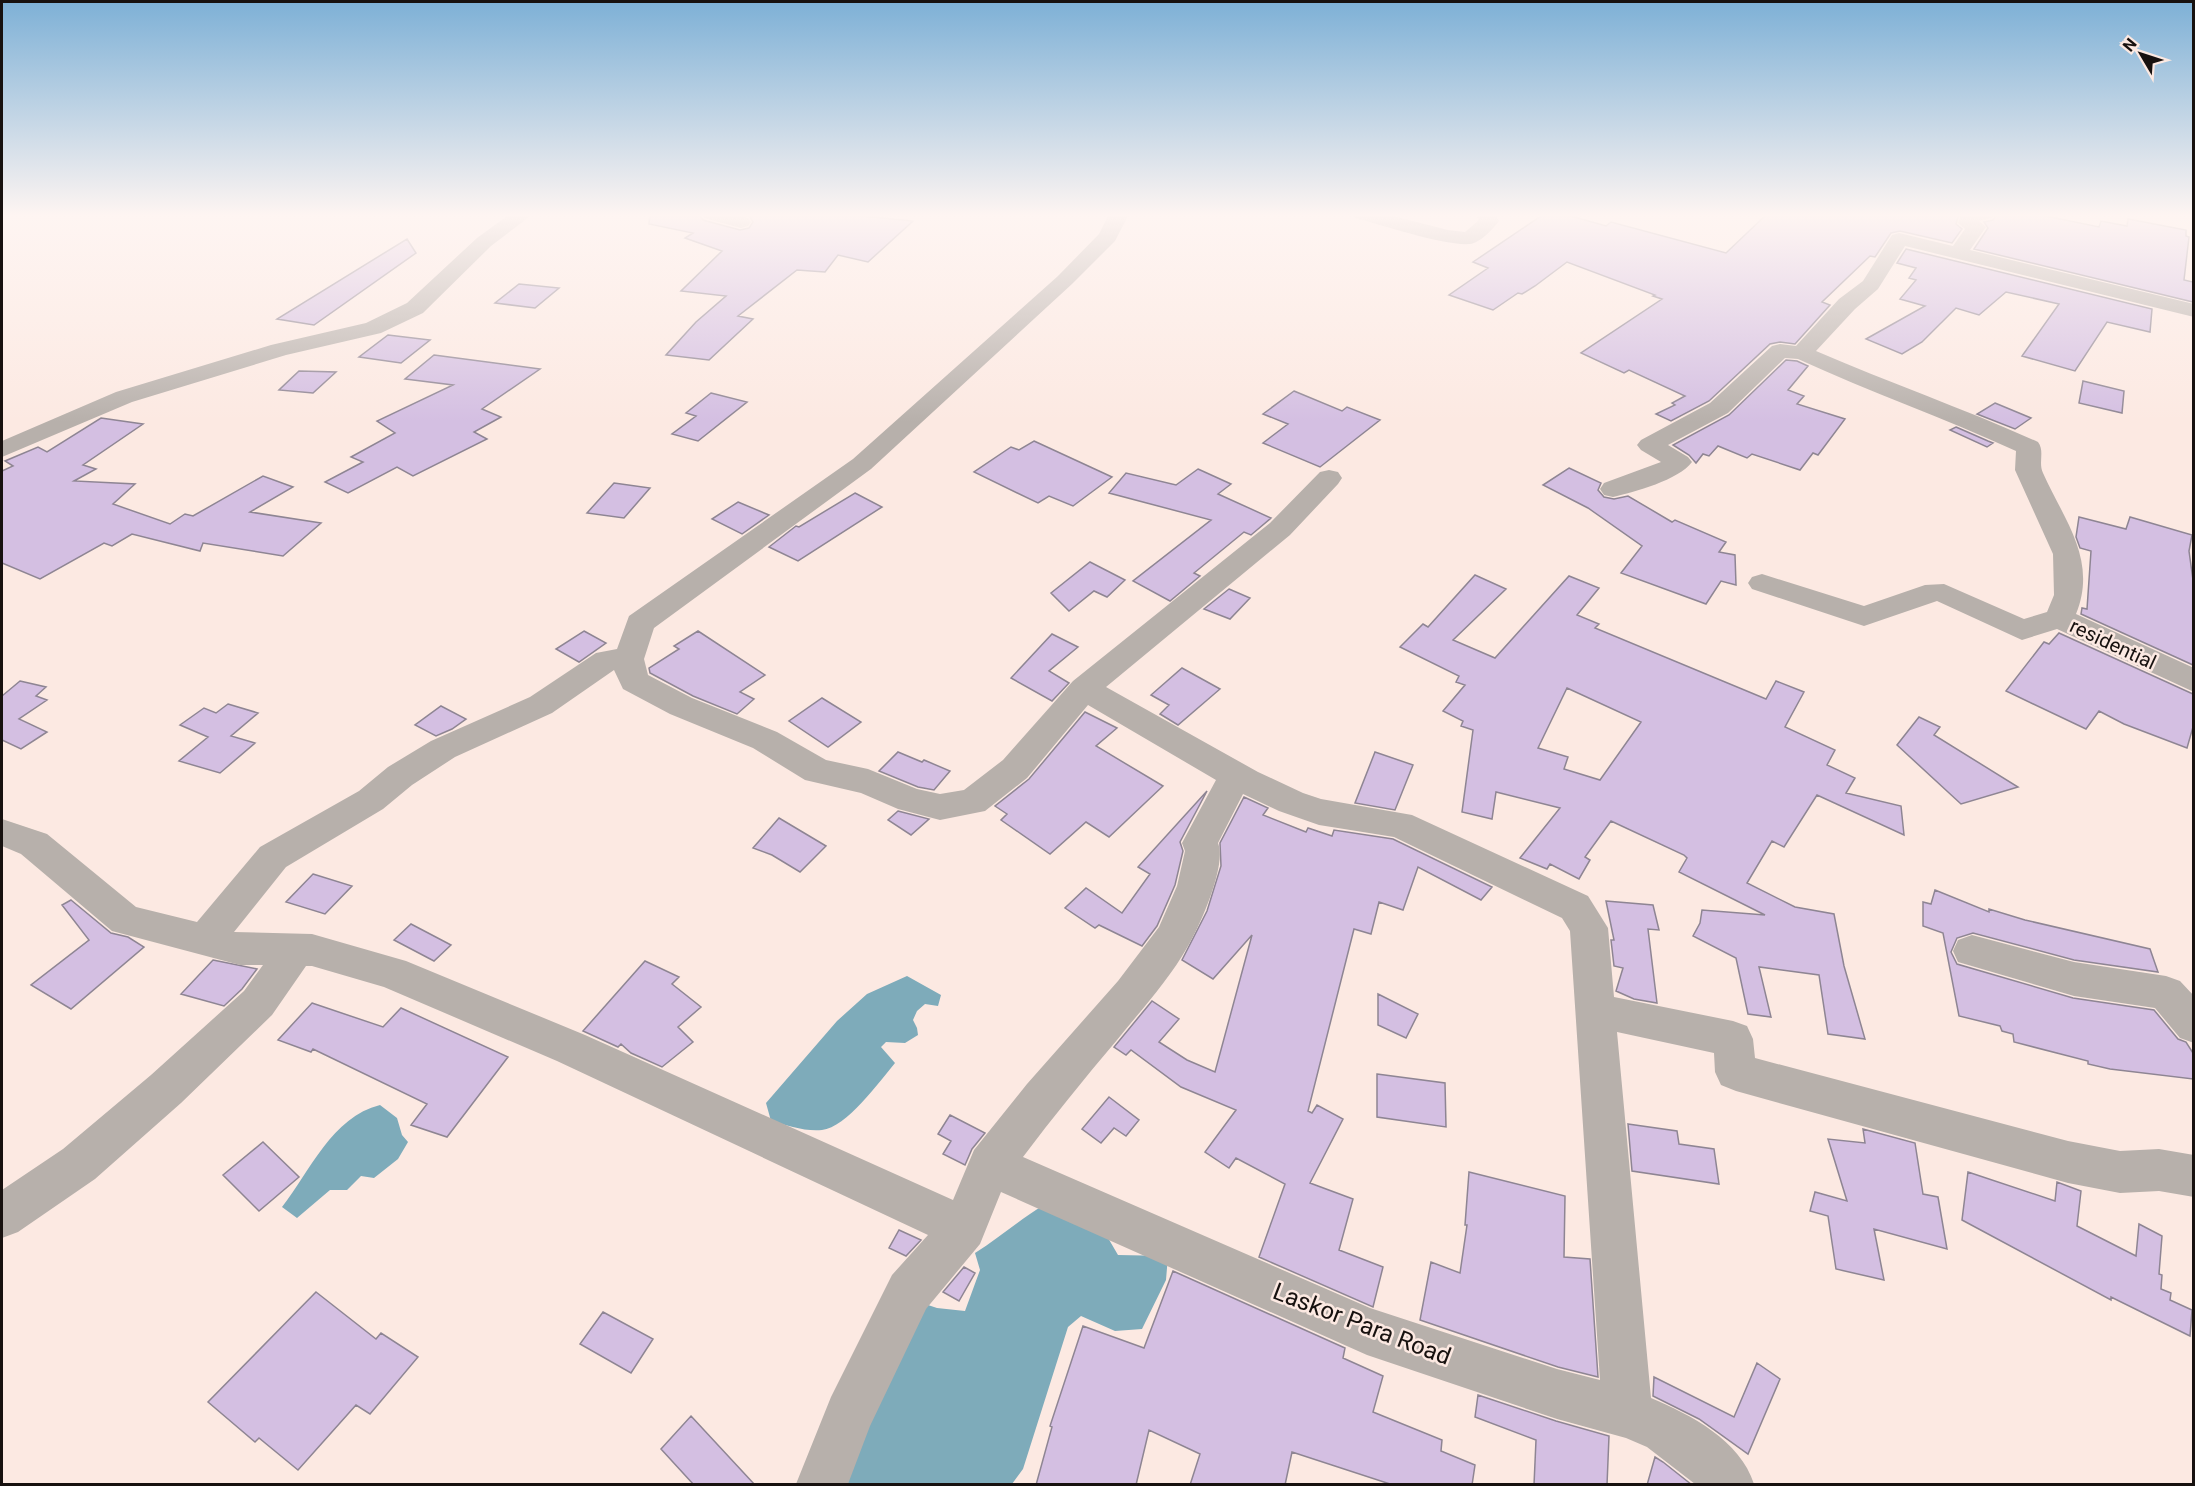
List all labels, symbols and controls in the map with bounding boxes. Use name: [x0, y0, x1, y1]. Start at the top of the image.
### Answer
north arrow: [2111, 24, 2171, 84]
text: N: [2119, 35, 2141, 55]
street label: residential: [2066, 614, 2160, 674]
street label: Laskor Para Road: [1269, 1277, 1455, 1371]

